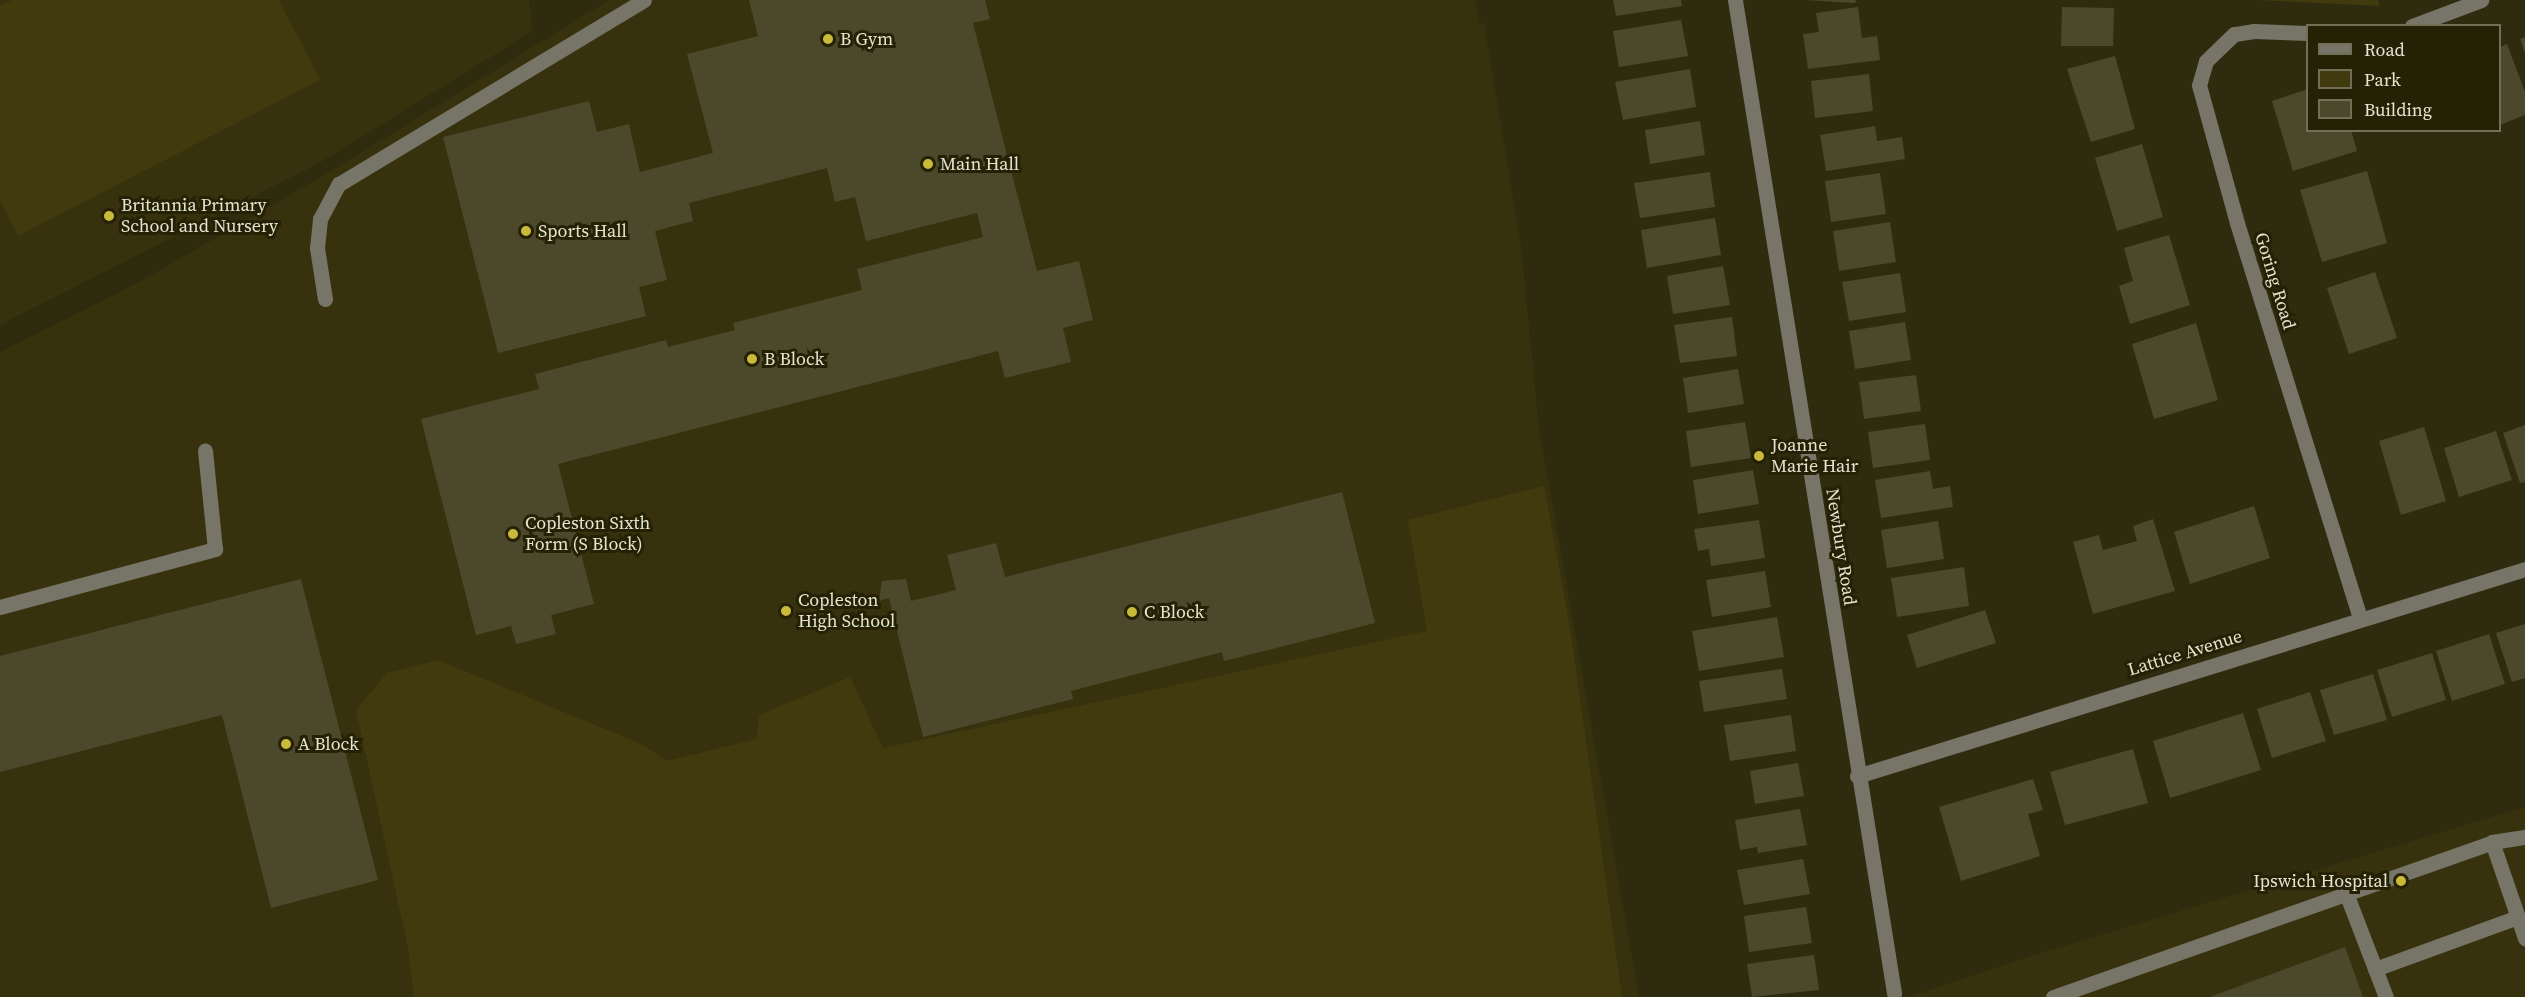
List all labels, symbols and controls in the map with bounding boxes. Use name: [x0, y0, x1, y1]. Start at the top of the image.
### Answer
legend: [2306, 24, 2501, 132]
place label: B Gym: [840, 28, 893, 50]
marker: B Gym: [821, 32, 835, 46]
text: Road: [2364, 37, 2405, 62]
text: Park: [2364, 67, 2401, 92]
text: Building: [2364, 97, 2432, 122]
place label: Main Hall: [940, 153, 1019, 175]
marker: Main Hall: [921, 157, 935, 171]
place label: Britannia Primary School and Nursery: [121, 195, 278, 238]
marker: Britannia Primary School and Nursery: [102, 209, 116, 223]
place label: Sports Hall: [538, 220, 627, 242]
marker: Sports Hall: [519, 224, 533, 238]
street label: Goring Road: [2250, 230, 2300, 332]
place label: B Block: [764, 348, 824, 370]
marker: B Block: [745, 352, 759, 366]
place label: Joanne Marie Hair: [1771, 435, 1858, 478]
marker: Joanne Marie Hair: [1752, 449, 1766, 463]
street label: Newbury Road: [1821, 487, 1861, 607]
place label: Copleston Sixth Form (S Block): [525, 513, 650, 556]
marker: Copleston Sixth Form (S Block): [506, 527, 520, 541]
place label: Copleston High School: [798, 590, 895, 632]
place label: C Block: [1144, 601, 1204, 623]
marker: Copleston High School: [779, 604, 793, 618]
marker: C Block: [1125, 605, 1139, 619]
street label: Lattice Avenue: [2125, 625, 2245, 681]
place label: A Block: [298, 733, 359, 755]
marker: A Block: [279, 737, 293, 751]
place label: Ipswich Hospital: [2253, 870, 2388, 892]
marker: Ipswich Hospital: [2392, 872, 2410, 890]

